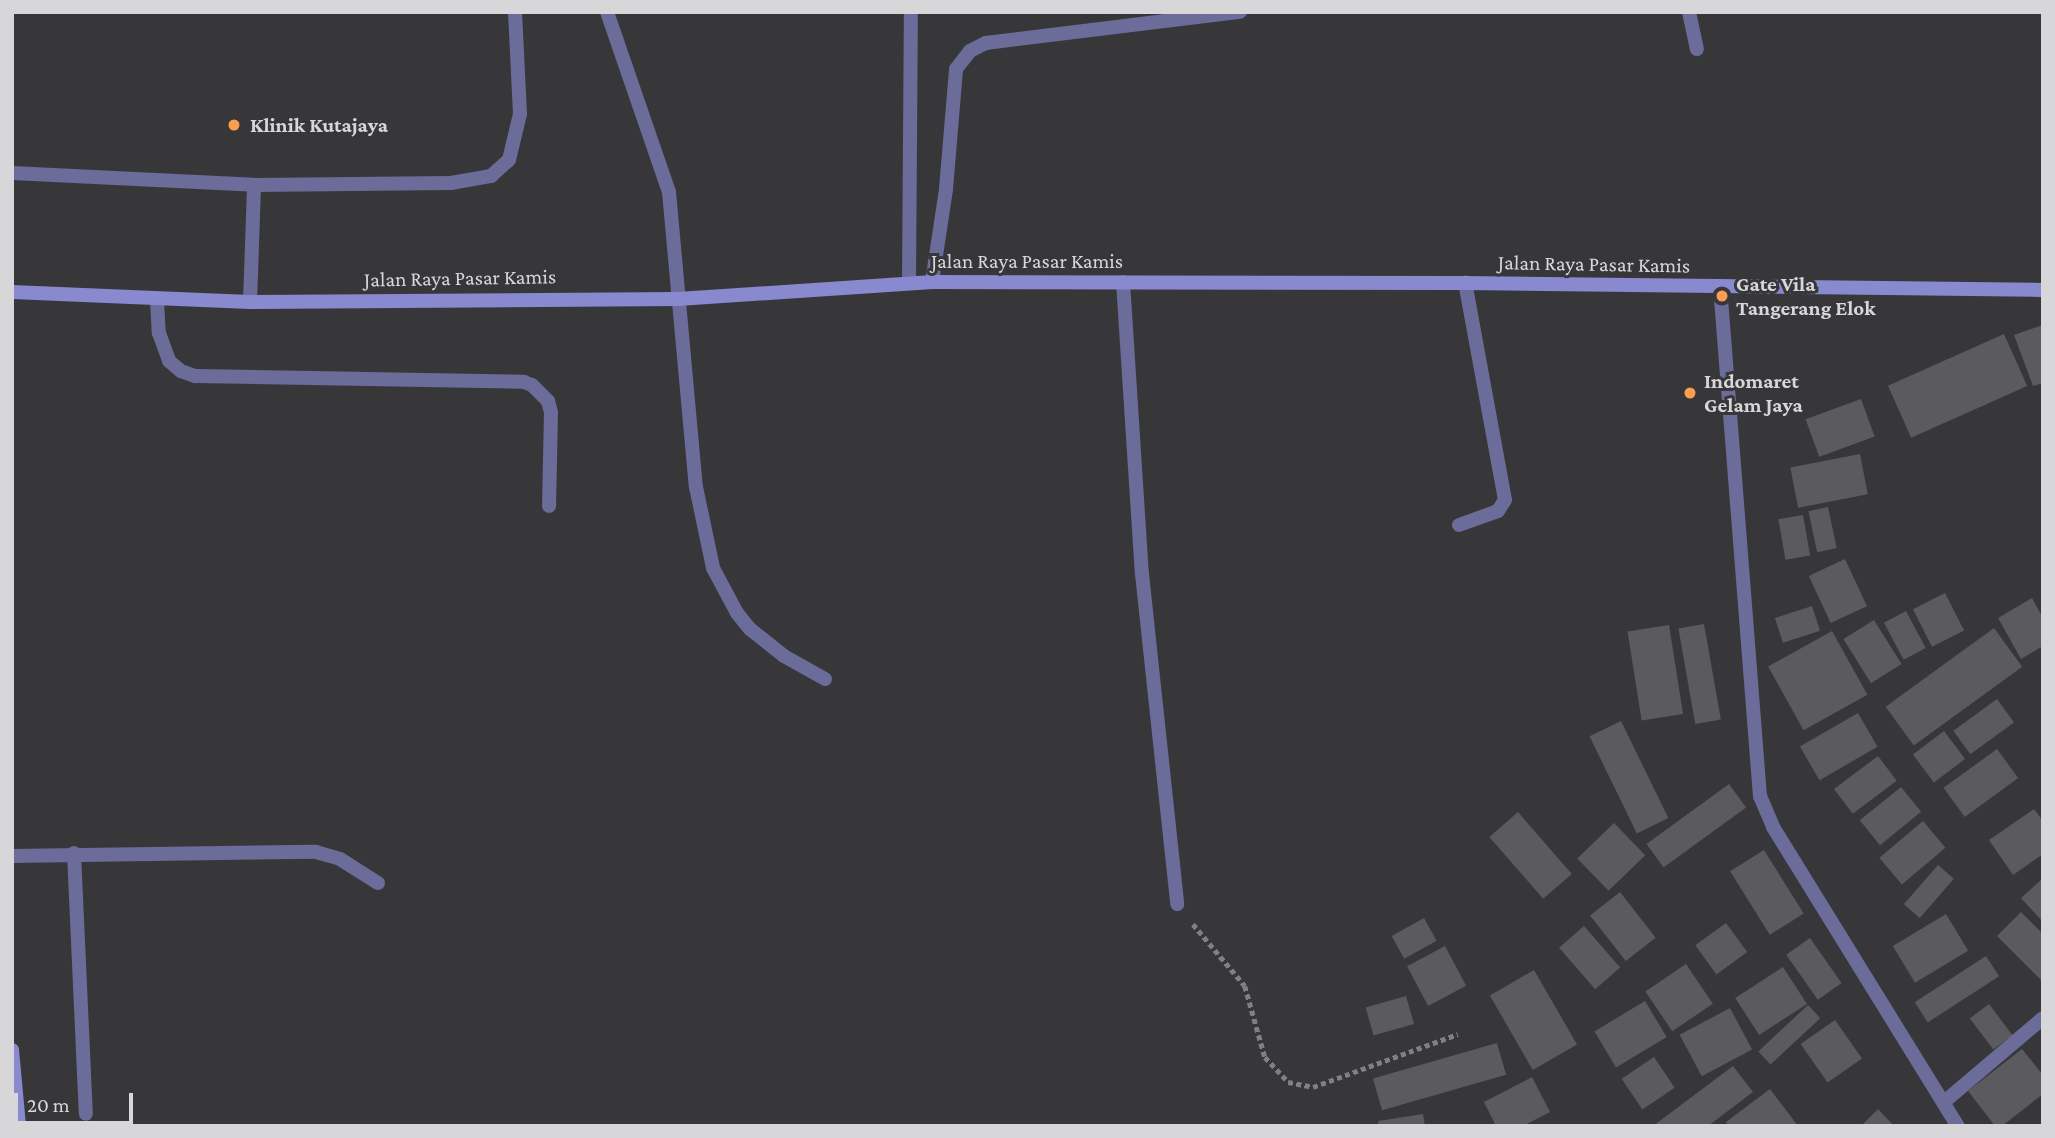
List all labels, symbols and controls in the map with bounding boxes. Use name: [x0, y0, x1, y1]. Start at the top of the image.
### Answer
place label: Klinik Kutajaya: [250, 112, 388, 138]
marker: Klinik Kutajaya: [224, 115, 244, 135]
street label: Jalan Raya Pasar Kamis: [931, 248, 1123, 274]
street label: Jalan Raya Pasar Kamis: [1498, 250, 1690, 278]
street label: Jalan Raya Pasar Kamis: [364, 264, 556, 292]
place label: Gate Vila Tangerang Elok: [1736, 271, 1876, 321]
marker: Gate Vila Tangerang Elok: [1714, 288, 1730, 304]
place label: Indomaret Gelam Jaya: [1704, 368, 1803, 418]
marker: Indomaret Gelam Jaya: [1682, 385, 1698, 401]
scale bar: [18, 1078, 136, 1122]
text: 20 m: [27, 1093, 70, 1117]

